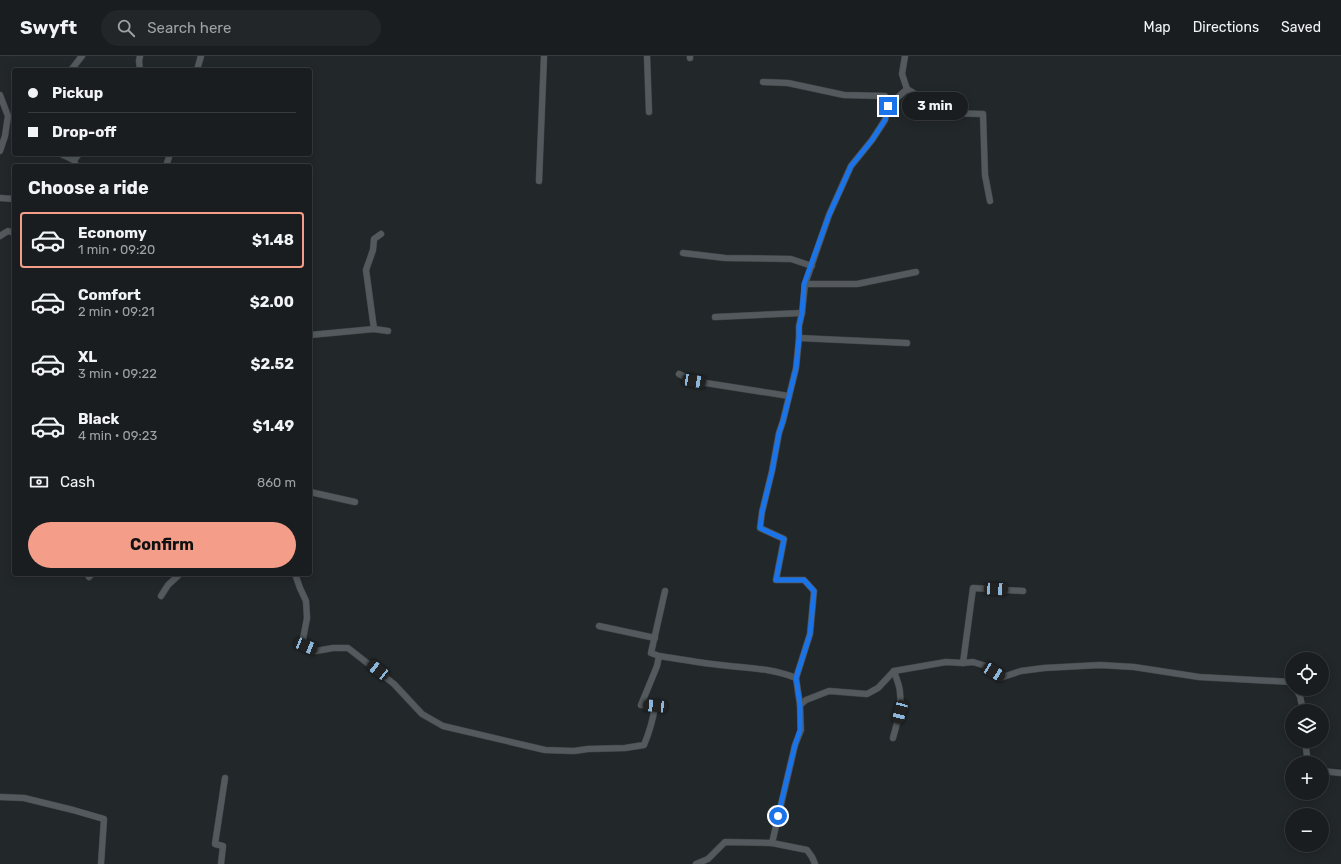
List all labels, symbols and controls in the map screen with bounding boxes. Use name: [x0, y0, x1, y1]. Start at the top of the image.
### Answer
search box: [101, 10, 381, 46]
text: Swyft: [20, 16, 77, 39]
icon: search: [115, 17, 137, 39]
text: Search here: [147, 19, 231, 37]
text: Map: [1144, 19, 1171, 36]
text: Directions: [1193, 19, 1259, 36]
text: Saved: [1281, 19, 1321, 36]
text: Pickup: [52, 84, 103, 102]
callout: 3 min: [902, 92, 968, 120]
route end: [879, 97, 897, 115]
text: 3 min: [917, 98, 953, 113]
text: Drop-off: [52, 123, 116, 141]
text: Choose a ride: [28, 177, 149, 199]
icon: car: [30, 222, 66, 258]
text: Economy: [78, 224, 147, 242]
text: $1.48: [252, 231, 294, 249]
text: 1 min · 09:20: [78, 242, 155, 257]
icon: car: [30, 284, 66, 320]
text: Comfort: [78, 286, 141, 304]
text: $2.00: [250, 293, 294, 311]
text: 2 min · 09:21: [78, 304, 155, 319]
icon: car: [30, 346, 66, 382]
text: XL: [78, 348, 97, 366]
text: $2.52: [251, 355, 294, 373]
text: 3 min · 09:22: [78, 366, 157, 381]
car: [681, 373, 707, 389]
icon: car: [30, 408, 66, 444]
text: Black: [78, 410, 119, 428]
text: $1.49: [253, 417, 294, 435]
text: 4 min · 09:23: [78, 428, 157, 443]
icon: cash: [28, 471, 50, 493]
text: Cash: [60, 473, 95, 491]
text: 860 m: [257, 475, 296, 490]
button: Confirm: [28, 522, 296, 568]
car: [984, 582, 1008, 596]
car: [293, 636, 319, 656]
map controls: [1285, 652, 1329, 852]
button: locate: [1285, 652, 1329, 696]
car: [365, 658, 391, 682]
car: [981, 661, 1007, 683]
car: [643, 699, 667, 713]
car: [891, 699, 909, 725]
button: layers: [1285, 704, 1329, 748]
button: +: [1285, 756, 1329, 800]
route start: [769, 807, 787, 825]
button: −: [1285, 808, 1329, 852]

